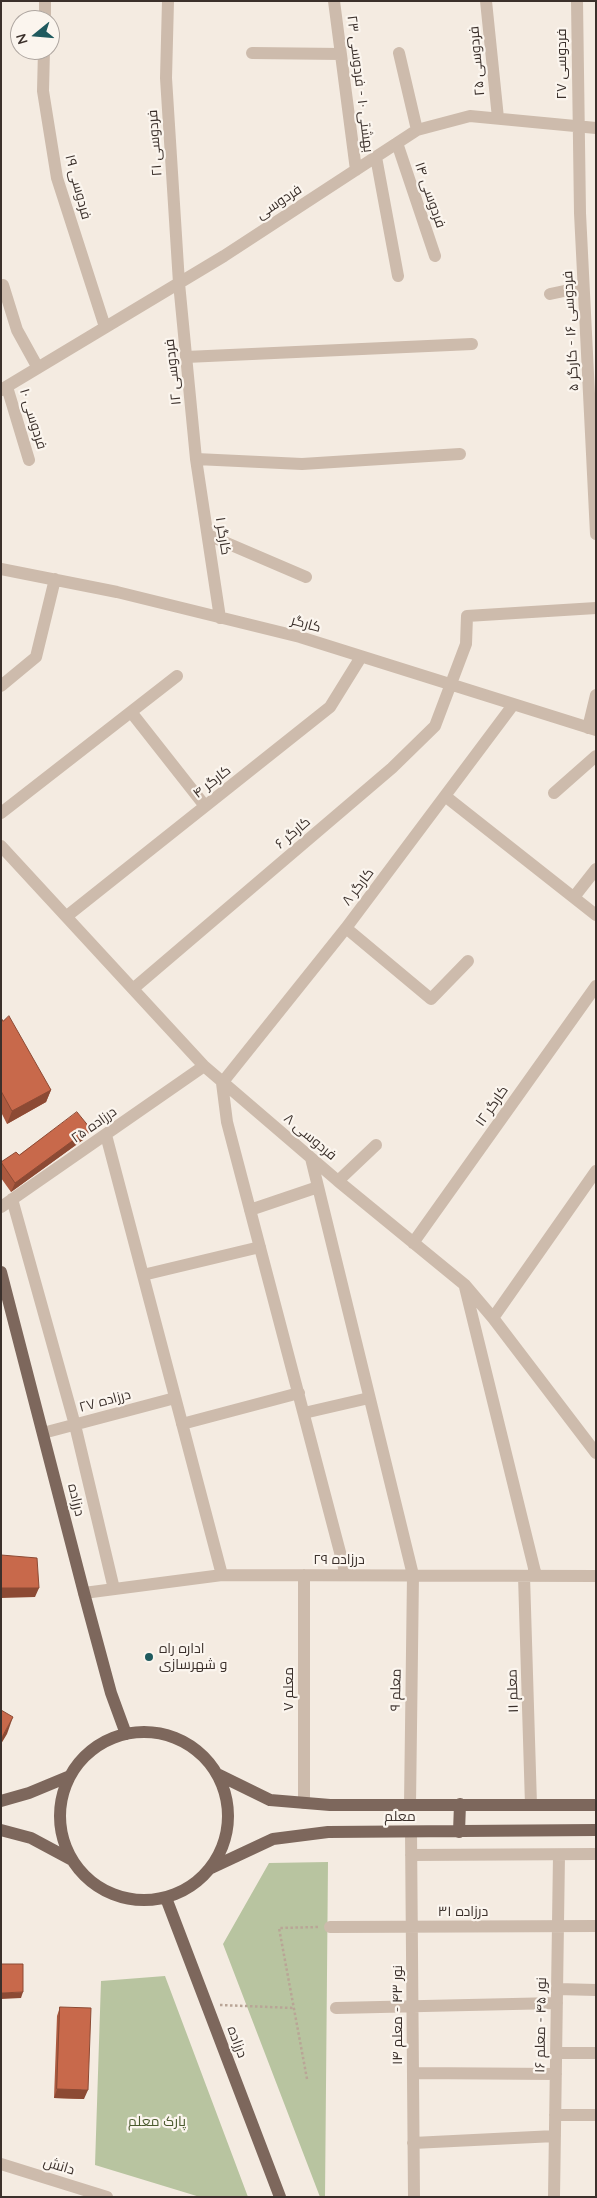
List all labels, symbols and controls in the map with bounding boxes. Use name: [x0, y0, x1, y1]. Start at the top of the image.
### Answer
north arrow: [10, 10, 60, 60]
street label: بهشتی ۱۰ - فردوسی ۲۳: [343, 15, 377, 153]
street label: فردوسی ۲۵: [466, 25, 488, 97]
street label: فردوسی ۲۷: [554, 29, 570, 99]
text: N: [12, 32, 32, 47]
street label: فردوسی ۲۱: [144, 109, 166, 177]
street label: فردوسی ۱۹: [61, 153, 95, 221]
street label: فردوسی ۱۴: [411, 160, 449, 230]
street label: فردوسی: [253, 181, 305, 223]
street label: فردوسی ۱۶ - کارگر ۵: [559, 270, 583, 392]
street label: فردوسی ۱۲: [161, 338, 185, 406]
street label: فردوسی ۱۰: [16, 387, 50, 451]
street label: کارگر ۱: [212, 516, 234, 556]
street label: کارگر: [289, 612, 323, 636]
street label: کارگر ۴: [190, 762, 234, 802]
street label: کارگر ۶: [272, 813, 314, 853]
street label: کارگر ۸: [338, 865, 378, 909]
street label: کارگر ۱۲: [472, 1082, 512, 1130]
street label: درزاده ۲۵: [68, 1103, 120, 1147]
street label: فردوسی ۸: [280, 1110, 340, 1164]
street label: درزاده ۲۷: [77, 1386, 133, 1416]
street label: درزاده: [64, 1482, 88, 1518]
street label: درزاده ۲۹: [313, 1552, 365, 1568]
place label: اداره راه و شهرسازی: [159, 1641, 227, 1674]
marker: اداره راه و شهرسازی: [143, 1651, 155, 1663]
street label: معلم ۷: [281, 1667, 297, 1711]
street label: معلم ۹: [387, 1669, 405, 1711]
street label: معلم ۱۱: [504, 1669, 522, 1713]
street label: معلم: [384, 1809, 416, 1825]
street label: درزاده ۳۱: [438, 1904, 488, 1920]
street label: نور ۴۳ - معلم ۱۴: [390, 1965, 406, 2065]
street label: نور ۴۵ - معلم ۱۶: [532, 1977, 550, 2073]
street label: درزاده: [223, 2024, 251, 2060]
park label: پارک معلم: [128, 2114, 186, 2130]
street label: دانش: [41, 2153, 77, 2179]

